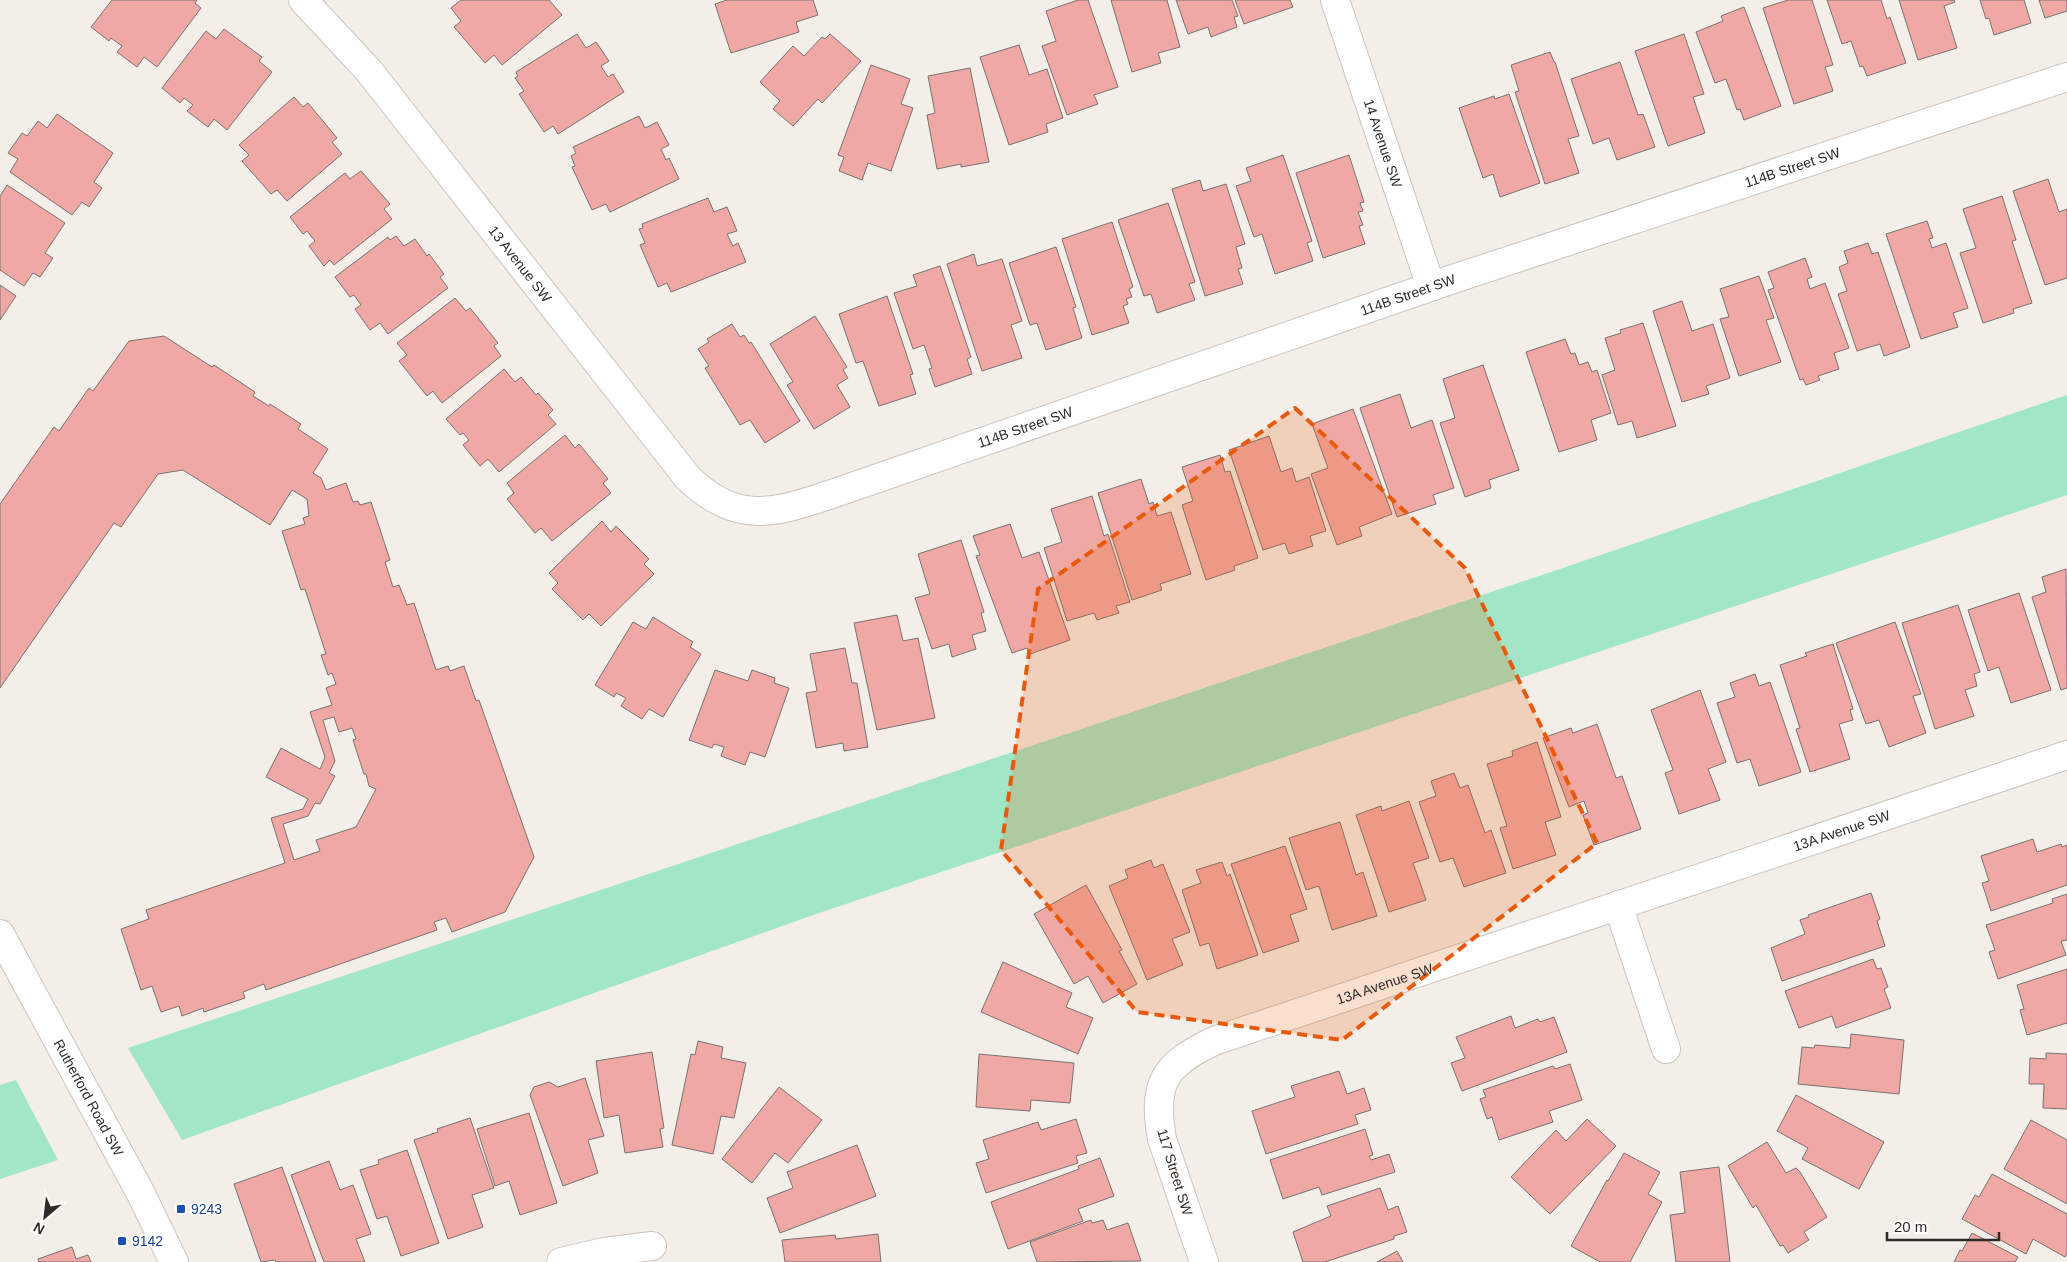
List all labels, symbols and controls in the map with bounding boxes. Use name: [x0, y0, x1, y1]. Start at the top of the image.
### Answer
street label: 14 Avenue SW: [1361, 97, 1405, 190]
street label: 114B Street SW: [1743, 144, 1843, 191]
street label: 13 Avenue SW: [485, 223, 555, 306]
street label: 114B Street SW: [1358, 271, 1458, 318]
street label: 114B Street SW: [975, 403, 1075, 451]
street label: 13A Avenue SW: [1791, 807, 1893, 854]
street label: 13A Avenue SW: [1334, 960, 1436, 1007]
street label: Rutherford Road SW: [51, 1036, 127, 1159]
street label: 117 Street SW: [1154, 1127, 1196, 1218]
north arrow: [20, 1192, 70, 1242]
place label: 9243: [191, 1201, 222, 1217]
marker: 9243: [175, 1203, 187, 1215]
scale bar: [1887, 1210, 2000, 1242]
text: 20 m: [1894, 1218, 1927, 1235]
text: N: [31, 1219, 47, 1238]
place label: 9142: [132, 1233, 163, 1249]
marker: 9142: [116, 1235, 128, 1247]

